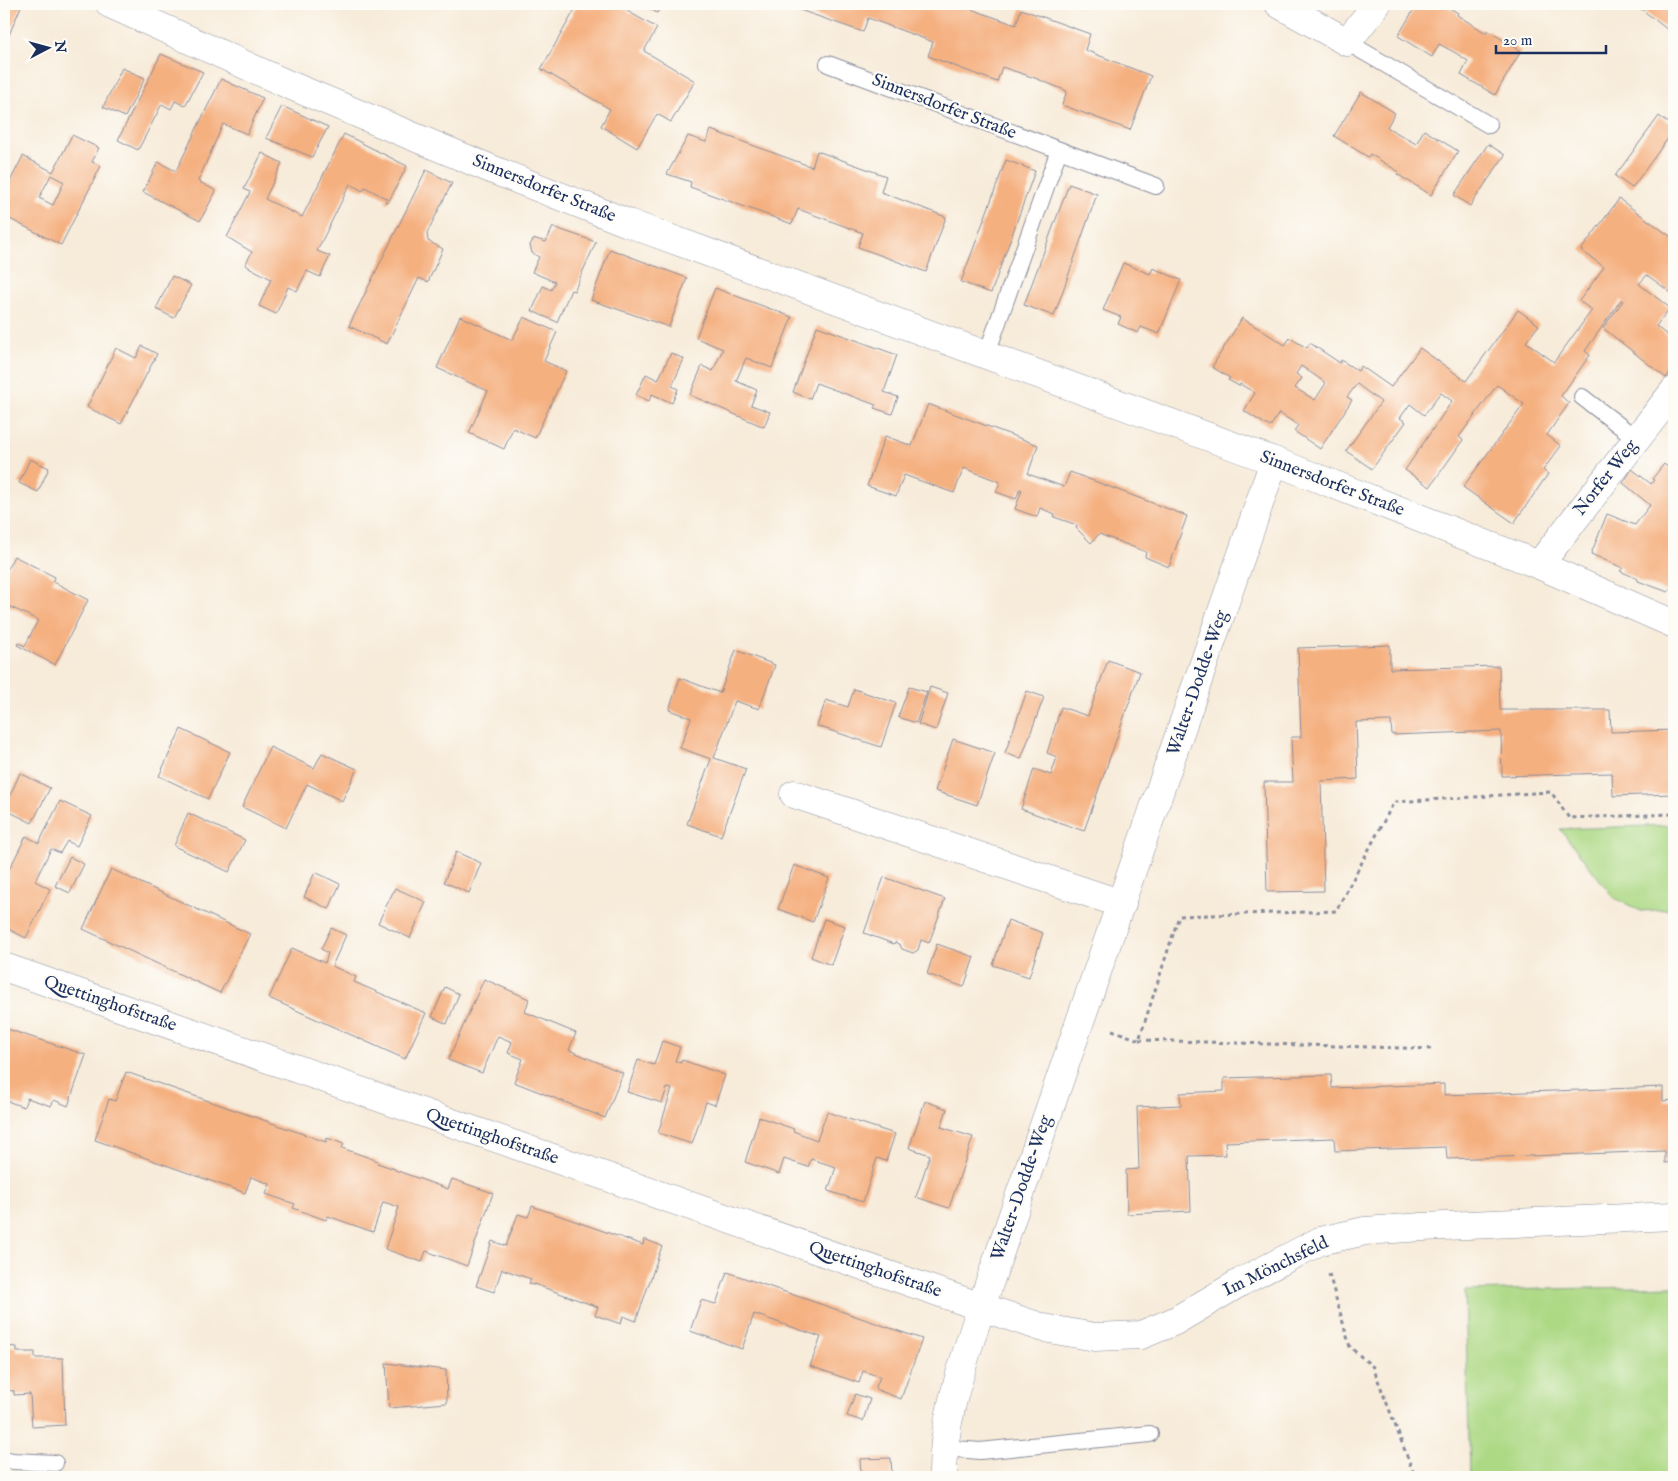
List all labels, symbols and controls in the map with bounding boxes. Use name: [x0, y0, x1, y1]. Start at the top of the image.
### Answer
north arrow: [22, 22, 72, 72]
scale bar: [1496, 22, 1606, 54]
text: 20 m: [1503, 31, 1533, 50]
text: N: [50, 39, 70, 54]
street label: Sinnersdorfer Straße: [869, 69, 1019, 145]
street label: Sinnersdorfer Straße: [469, 150, 619, 228]
street label: Norfer Weg: [1569, 435, 1643, 521]
street label: Sinnersdorfer Straße: [1257, 446, 1407, 522]
street label: Walter-Dodde-Weg: [1162, 607, 1234, 759]
street label: Quettinghofstraße: [41, 970, 179, 1038]
street label: Quettinghofstraße: [423, 1103, 561, 1171]
street label: Walter-Dodde-Weg: [986, 1112, 1058, 1264]
street label: Im Mönchsfeld: [1220, 1231, 1333, 1302]
street label: Quettinghofstraße: [806, 1236, 944, 1304]

